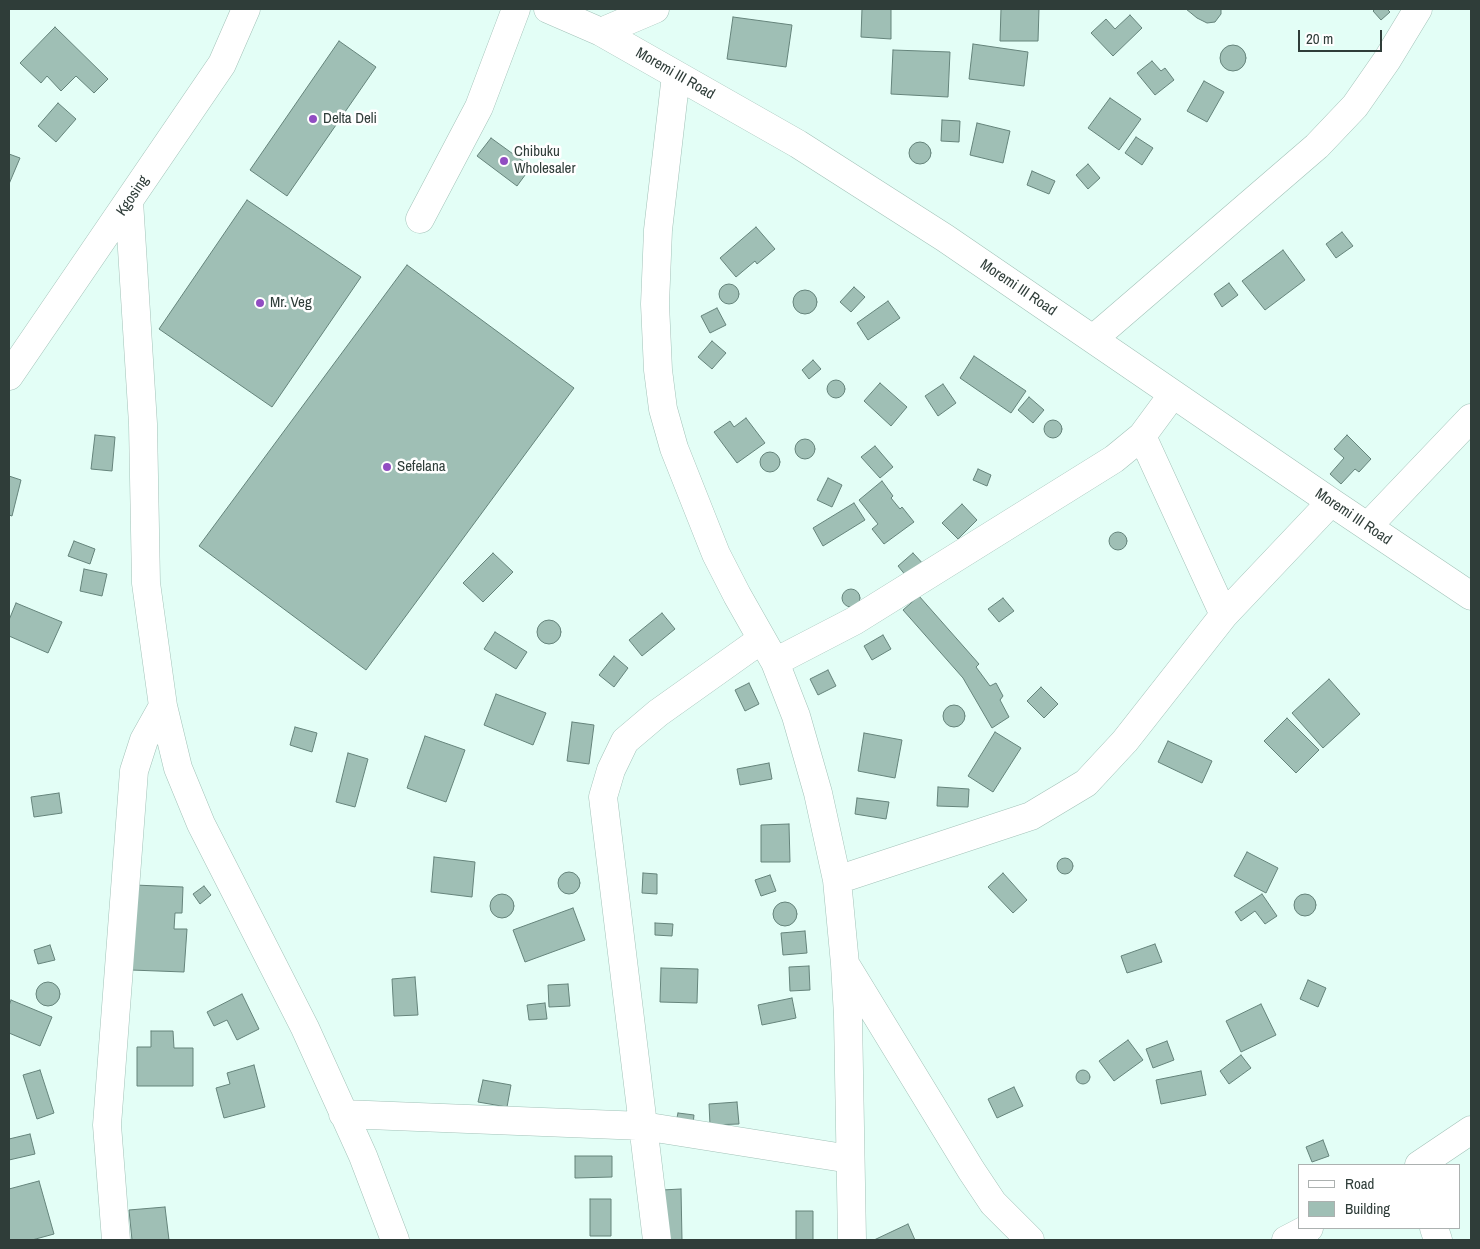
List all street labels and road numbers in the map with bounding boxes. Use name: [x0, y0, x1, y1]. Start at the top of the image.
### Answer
street label: Moremi III Road: [632, 44, 718, 104]
street label: Kgosing: [113, 172, 153, 220]
street label: Moremi III Road: [976, 256, 1060, 320]
street label: Moremi III Road: [1311, 485, 1395, 549]

